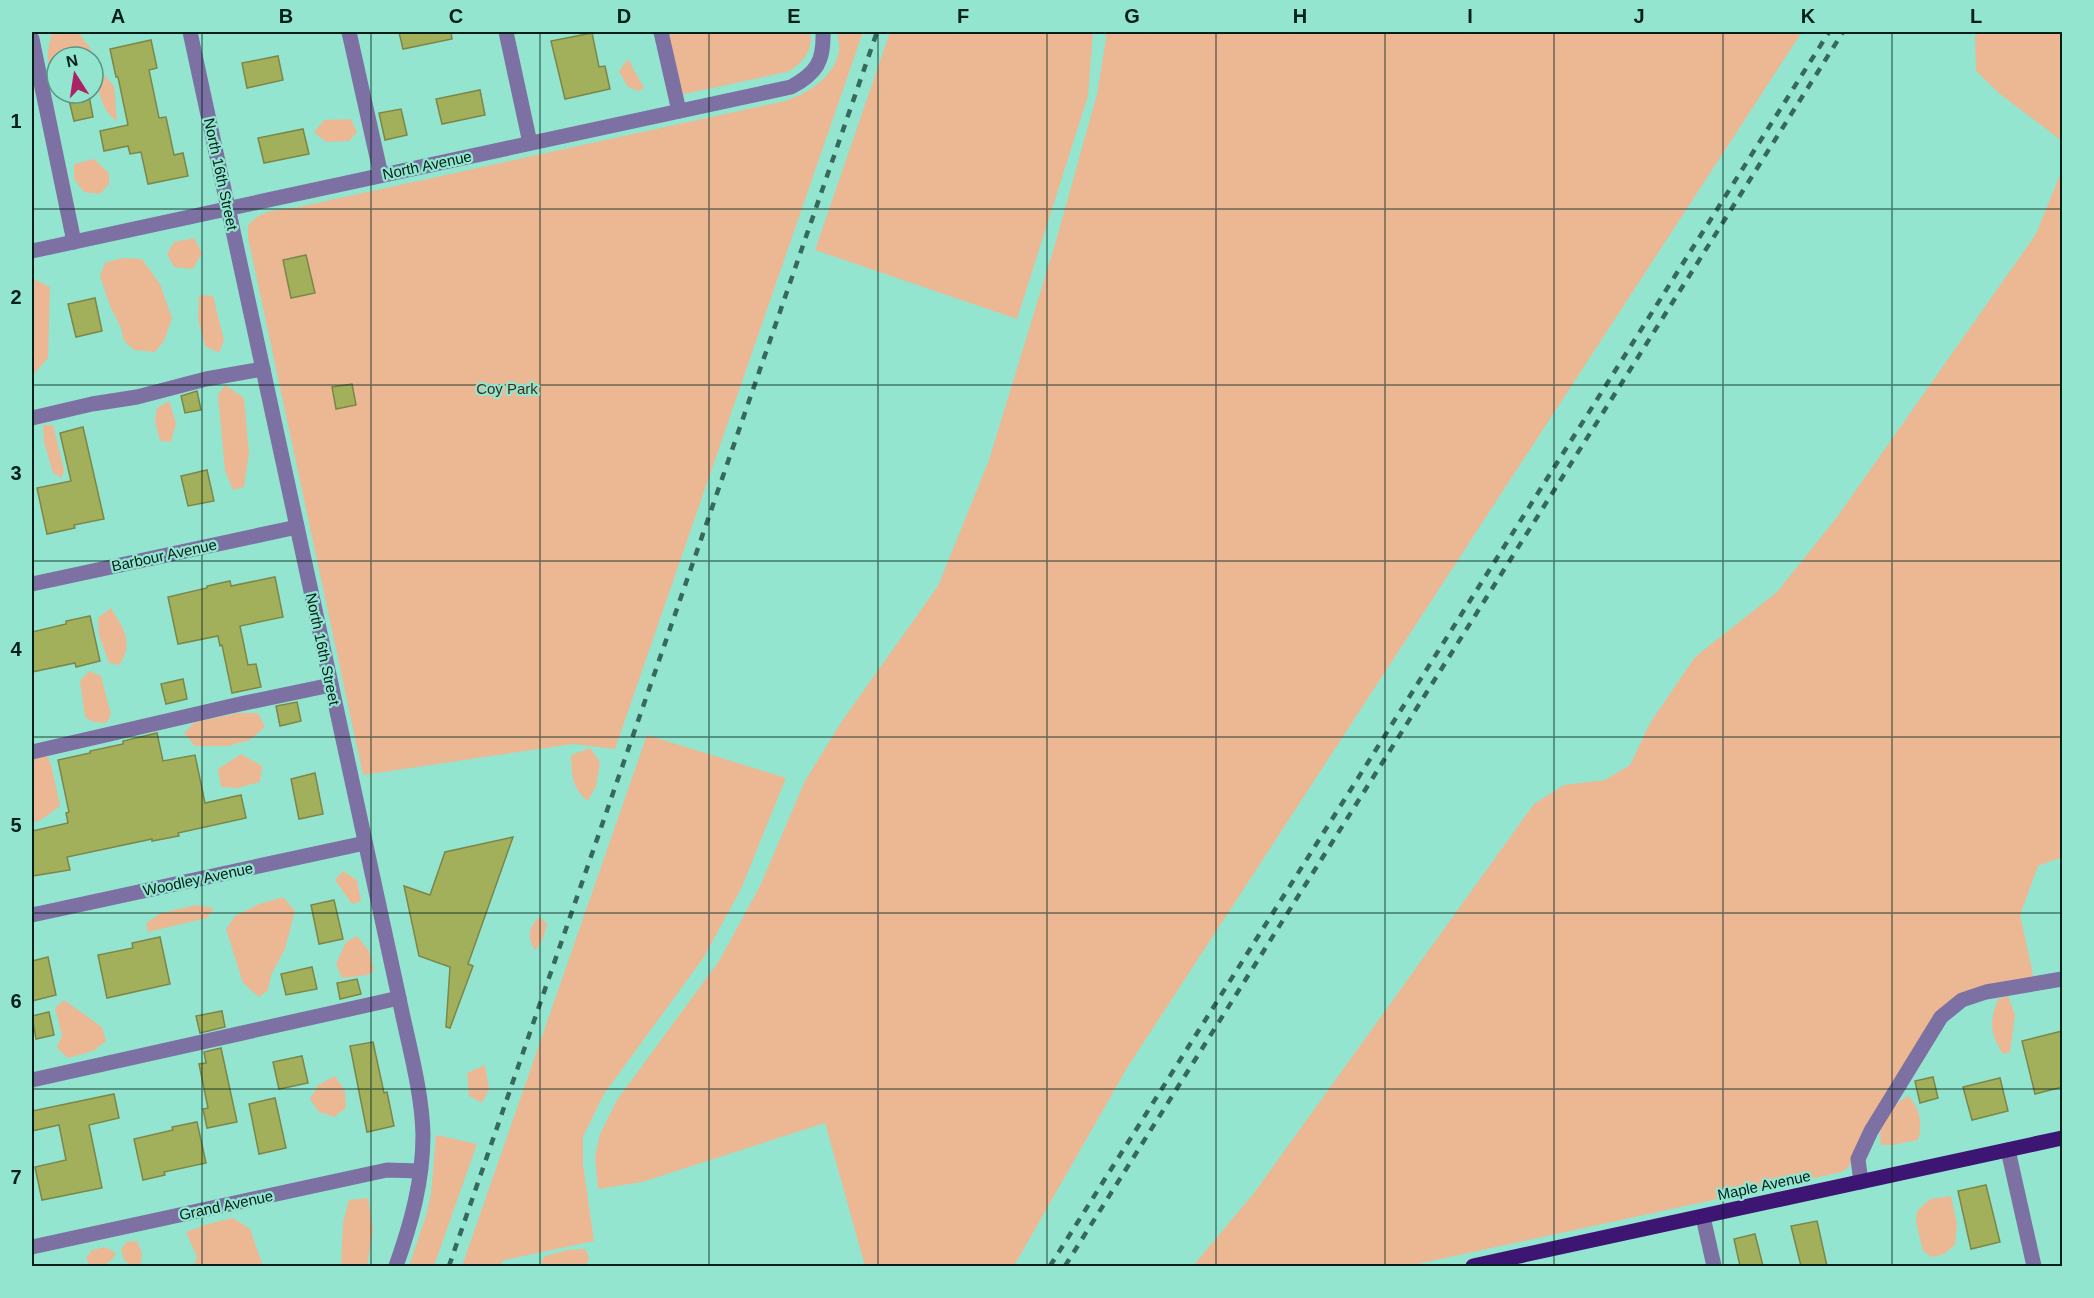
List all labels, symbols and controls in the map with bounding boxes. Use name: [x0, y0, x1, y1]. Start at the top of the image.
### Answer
text: A: [111, 5, 125, 27]
text: B: [279, 5, 293, 27]
text: C: [449, 5, 463, 27]
text: D: [617, 5, 631, 27]
text: E: [787, 5, 801, 27]
text: F: [957, 5, 969, 27]
text: G: [1124, 5, 1140, 27]
text: H: [1293, 5, 1307, 27]
text: I: [1467, 5, 1473, 27]
text: J: [1633, 5, 1645, 27]
text: K: [1801, 5, 1816, 27]
text: L: [1970, 5, 1982, 27]
north arrow: [45, 45, 105, 105]
text: N: [65, 51, 79, 70]
text: 1: [10, 110, 22, 132]
street label: North 16th Street: [201, 116, 241, 232]
street label: North Avenue: [381, 147, 473, 183]
text: 2: [10, 286, 22, 308]
park label: Coy Park: [476, 380, 538, 397]
text: 3: [10, 462, 22, 484]
street label: Barbour Avenue: [110, 536, 218, 574]
street label: North 16th Street: [303, 591, 343, 707]
text: 4: [10, 638, 22, 660]
text: 5: [10, 814, 22, 836]
street label: Woodley Avenue: [141, 859, 255, 899]
text: 6: [10, 990, 22, 1012]
text: 7: [10, 1166, 22, 1188]
street label: Maple Avenue: [1716, 1167, 1812, 1203]
street label: Grand Avenue: [177, 1187, 275, 1223]

